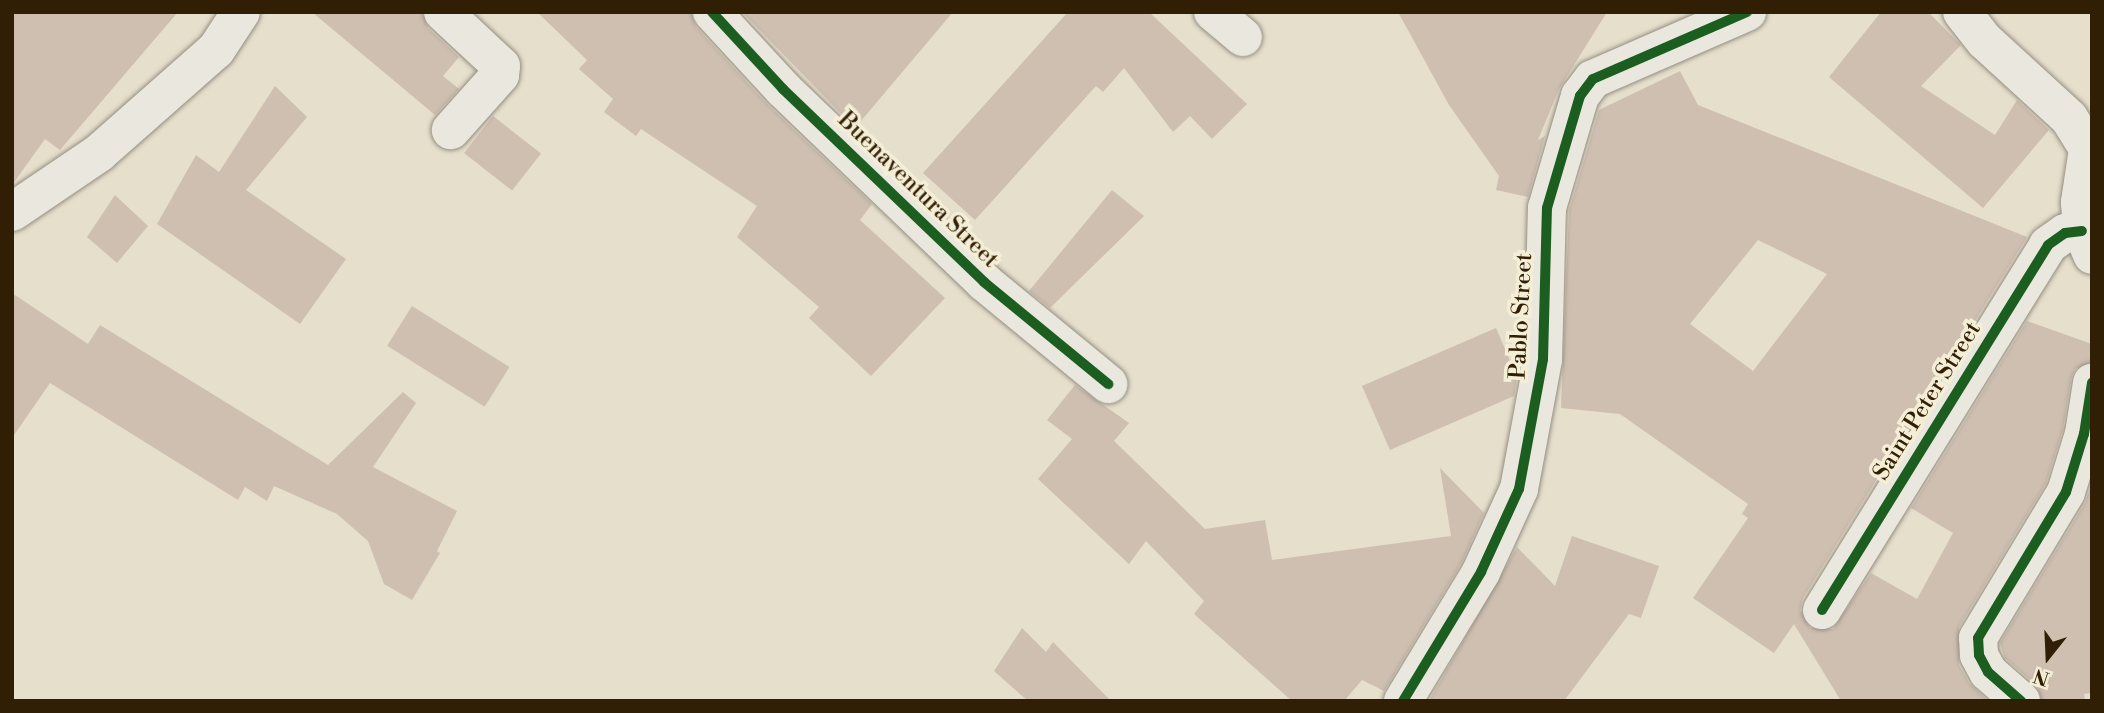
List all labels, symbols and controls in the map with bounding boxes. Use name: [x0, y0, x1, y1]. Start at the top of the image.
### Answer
street label: Buenaventura Street: [832, 106, 1004, 274]
street label: Pablo Street: [1504, 252, 1538, 380]
street label: Saint Peter Street: [1867, 317, 1987, 485]
north arrow: [2013, 622, 2083, 692]
text: N: [2031, 663, 2052, 691]

